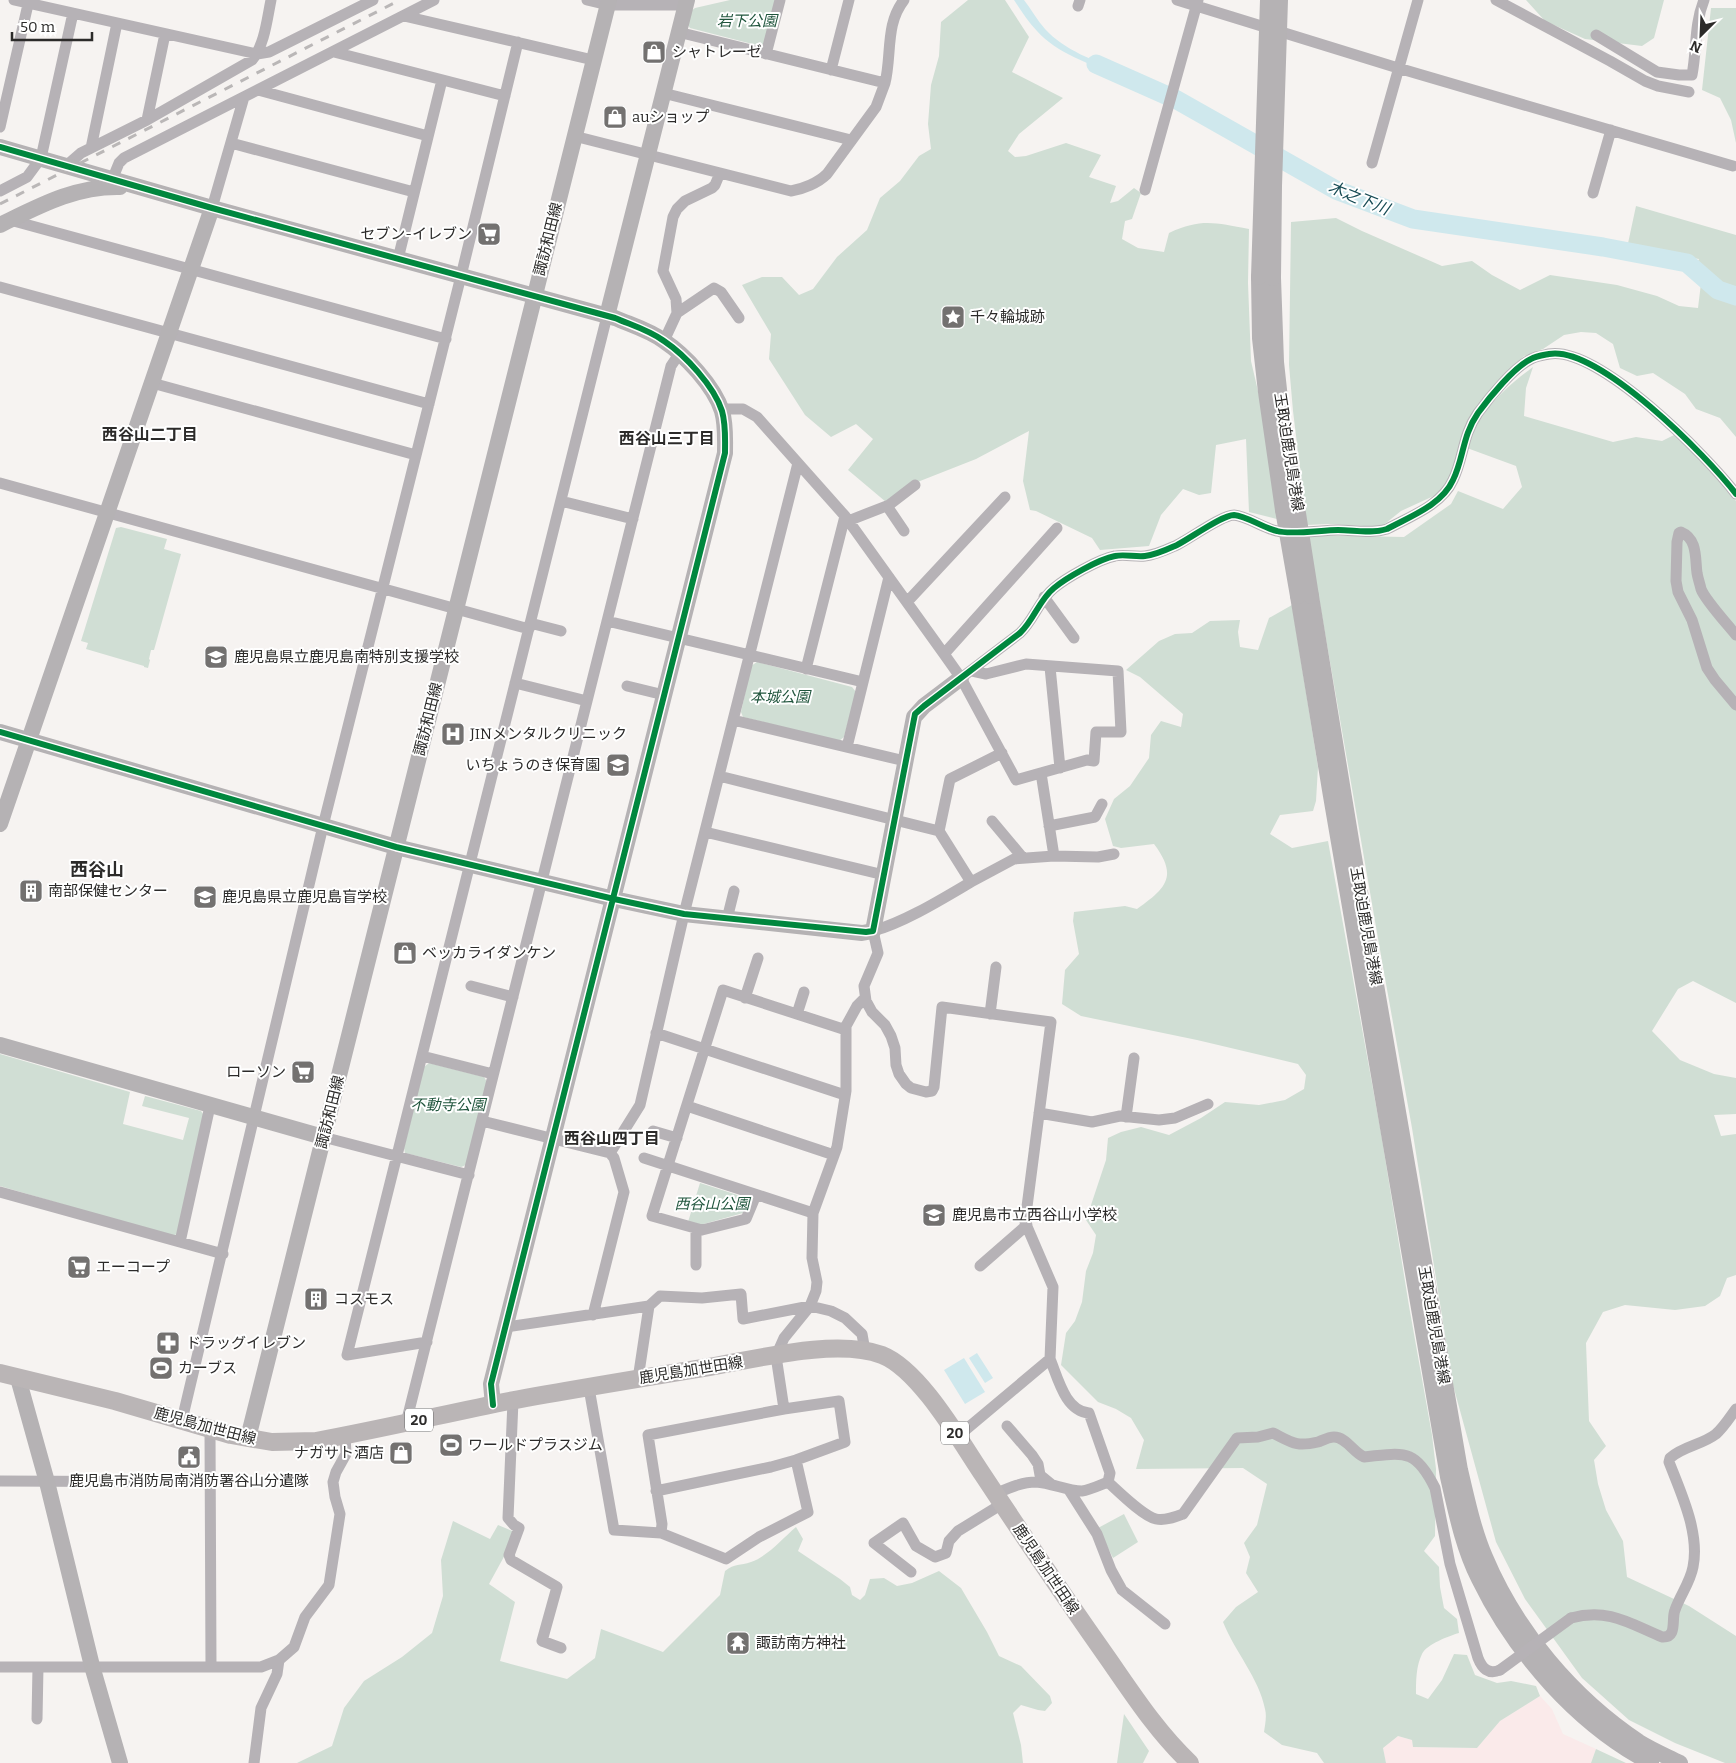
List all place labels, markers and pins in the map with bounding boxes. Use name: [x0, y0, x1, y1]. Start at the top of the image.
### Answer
shop icon: シャトレーゼ: [641, 39, 667, 65]
place label: シャトレーゼ: [672, 43, 762, 61]
shop icon: auショップ: [602, 104, 628, 130]
place label: auショップ: [632, 108, 710, 126]
supermarket icon: セブン-イレブン: [476, 221, 502, 247]
place label: セブン-イレブン: [360, 225, 472, 243]
place icon: 千々輪城跡: [940, 304, 966, 330]
place label: 千々輪城跡: [970, 308, 1045, 326]
school or university icon: 鹿児島県立鹿児島南特別支援学校: [203, 644, 229, 670]
place label: 鹿児島県立鹿児島南特別支援学校: [234, 648, 459, 666]
hospital icon: JINメンタルクリニック: [440, 721, 466, 747]
place label: JINメンタルクリニック: [469, 725, 627, 743]
school or university icon: いちょうのき保育園: [605, 752, 631, 778]
place label: いちょうのき保育園: [465, 756, 600, 774]
building icon: 南部保健センター: [18, 878, 44, 904]
place label: 南部保健センター: [48, 882, 168, 900]
school or university icon: 鹿児島県立鹿児島盲学校: [192, 884, 218, 910]
place label: 鹿児島県立鹿児島盲学校: [222, 888, 387, 906]
shop icon: ベッカライダンケン: [392, 940, 418, 966]
place label: ベッカライダンケン: [422, 944, 556, 962]
supermarket icon: ローソン: [290, 1059, 316, 1085]
place label: ローソン: [226, 1063, 286, 1081]
school or university icon: 鹿児島市立西谷山小学校: [921, 1202, 947, 1228]
place label: 鹿児島市立西谷山小学校: [952, 1206, 1117, 1224]
supermarket icon: エーコープ: [66, 1254, 92, 1280]
place label: エーコープ: [96, 1258, 170, 1276]
building icon: コスモス: [303, 1286, 329, 1312]
place label: コスモス: [334, 1290, 394, 1308]
pharmacy icon: ドラッグイレブン: [155, 1330, 181, 1356]
place label: ドラッグイレブン: [186, 1334, 306, 1352]
sports icon: カーブス: [148, 1355, 174, 1381]
place label: カーブス: [178, 1359, 237, 1377]
sports icon: ワールドプラスジム: [438, 1432, 464, 1458]
place label: ワールドプラスジム: [468, 1436, 603, 1454]
shop icon: ナガサト酒店: [388, 1440, 414, 1466]
public building icon: 鹿児島市消防局南消防署谷山分遣隊: [176, 1444, 202, 1470]
place label: ナガサト酒店: [294, 1444, 384, 1462]
place label: 鹿児島市消防局南消防署谷山分遣隊: [69, 1472, 309, 1490]
temple icon: 諏訪南方神社: [725, 1630, 751, 1656]
place label: 諏訪南方神社: [756, 1634, 846, 1652]

